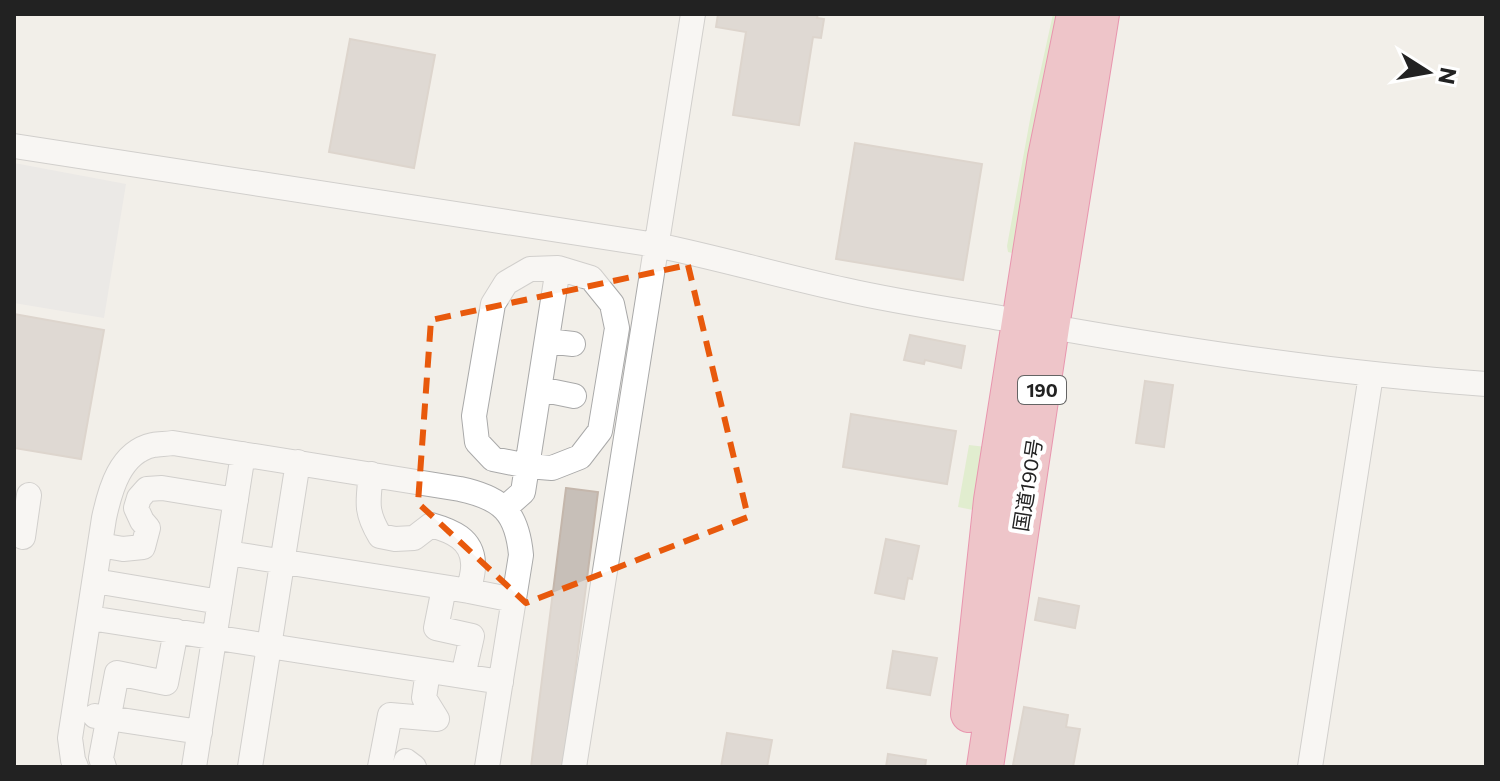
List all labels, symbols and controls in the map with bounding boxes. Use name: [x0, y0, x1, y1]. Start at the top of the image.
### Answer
north arrow: [1388, 32, 1468, 112]
text: N: [1433, 65, 1463, 87]
road number: 190: [1018, 376, 1066, 404]
street label: 国道190号: [1008, 437, 1046, 533]

